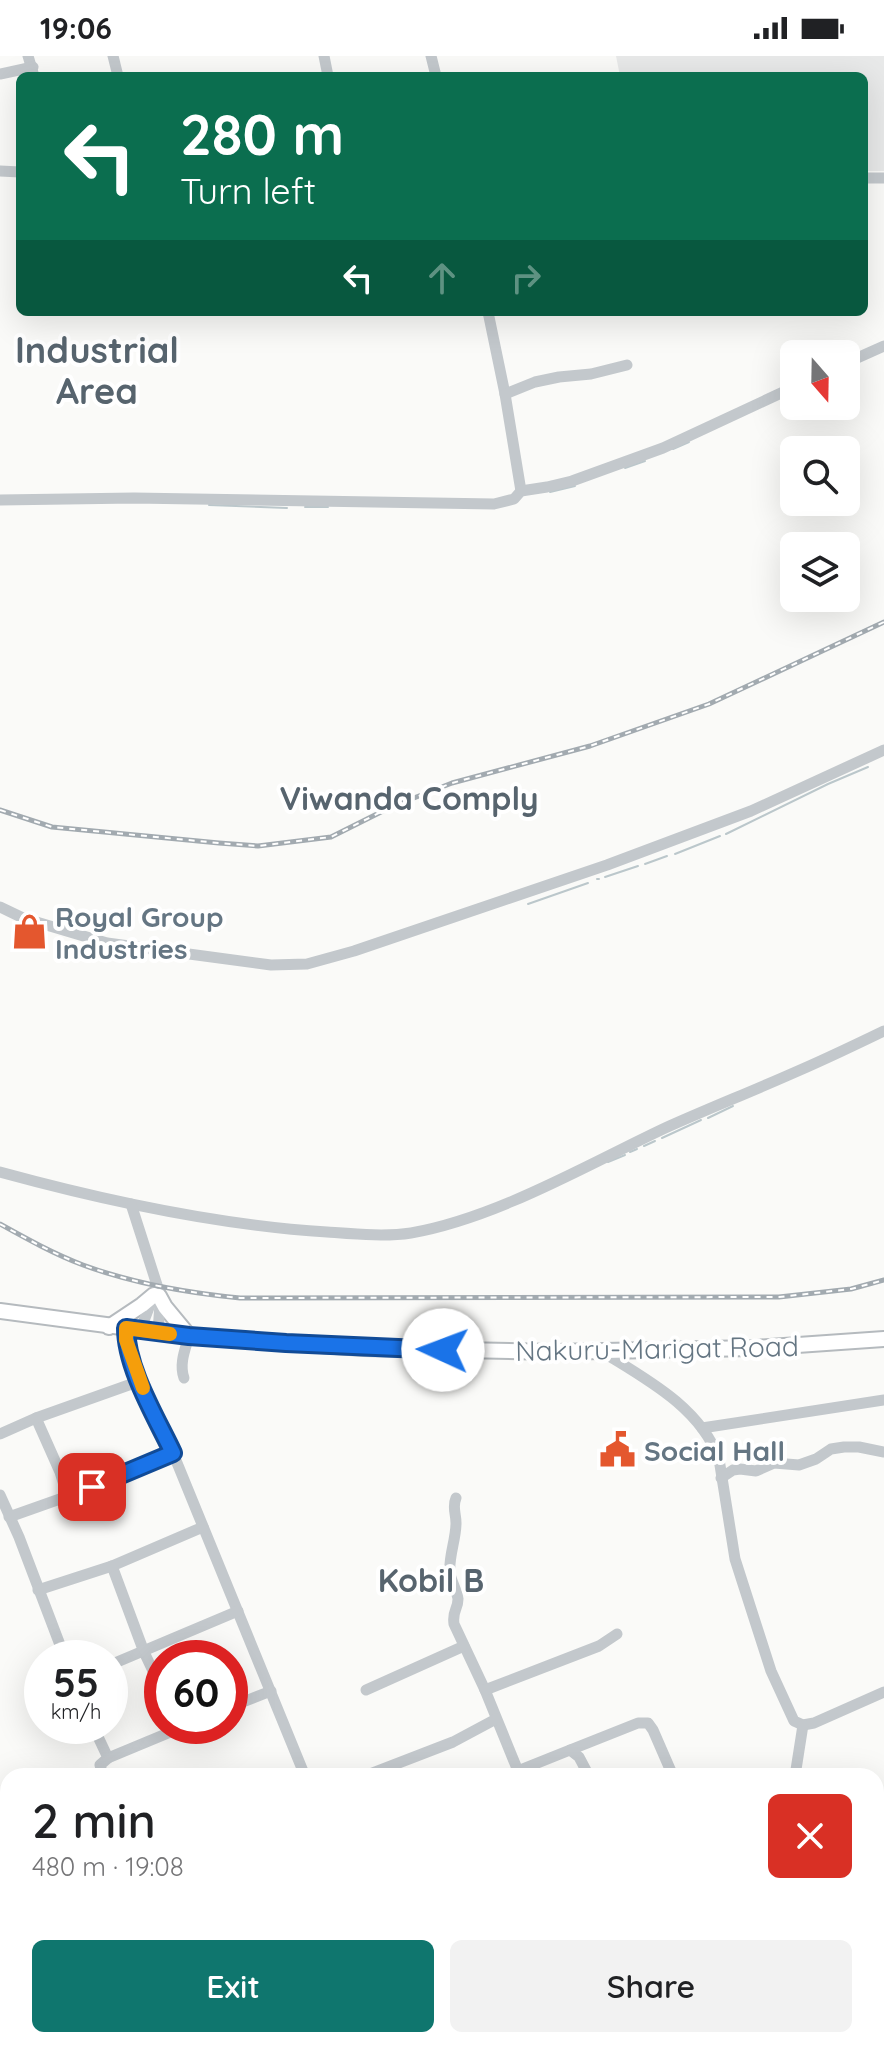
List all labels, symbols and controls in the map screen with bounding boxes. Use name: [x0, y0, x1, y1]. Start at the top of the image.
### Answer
text: 19:06: [40, 9, 112, 47]
text: 280 m: [180, 99, 344, 169]
icon: left: [48, 104, 152, 208]
text: Turn left: [180, 168, 316, 213]
icon: left: [336, 256, 380, 300]
icon: ahead: [420, 256, 464, 300]
icon: right: [504, 256, 548, 300]
district label: Industrial Area: [15, 327, 179, 413]
north arrow: [780, 340, 860, 420]
map controls: [780, 340, 860, 612]
button: search: [780, 436, 860, 516]
button: layers: [780, 532, 860, 612]
district label: Viwanda Comply: [280, 778, 538, 818]
place label: Royal Group Industries: [55, 899, 224, 966]
shop icon: Royal Group Industries: [10, 913, 48, 951]
position arrow: [401, 1308, 485, 1392]
street label: Nakuru-Marigat Road: [515, 1328, 799, 1368]
public building icon: Social Hall: [599, 1431, 637, 1469]
place label: Social Hall: [644, 1433, 785, 1468]
pin: [58, 1453, 126, 1521]
icon: arrive: [70, 1465, 114, 1509]
district label: Kobil B: [378, 1560, 484, 1600]
speed limit sign: 60: [144, 1640, 248, 1744]
text: 55: [53, 1657, 99, 1707]
text: km/h: [51, 1699, 101, 1724]
text: 2 min: [32, 1790, 156, 1850]
button: close: [768, 1794, 852, 1878]
text: 480 m · 19:08: [32, 1850, 184, 1883]
button: Exit: [32, 1940, 434, 2032]
button: Share: [450, 1940, 852, 2032]

